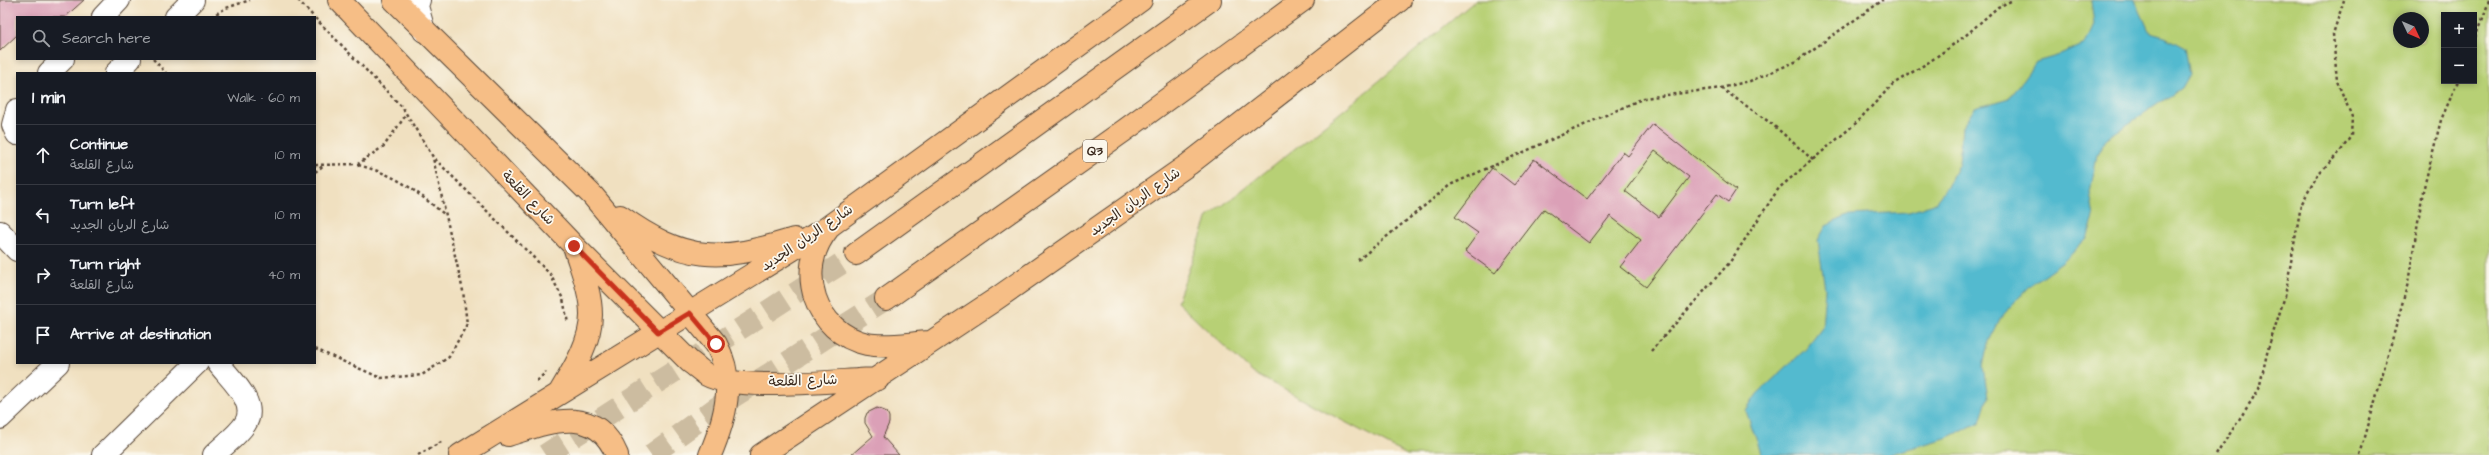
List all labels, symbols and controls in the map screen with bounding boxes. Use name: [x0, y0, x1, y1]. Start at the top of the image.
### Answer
north arrow: [2393, 12, 2429, 48]
map controls: [2441, 12, 2477, 84]
button: +: [2441, 12, 2477, 48]
search box: [16, 16, 316, 60]
icon: search: [30, 27, 52, 49]
text: Search here: [62, 28, 151, 49]
button: −: [2441, 48, 2477, 84]
text: 1 min: [32, 86, 65, 110]
text: Walk · 60 m: [227, 89, 300, 107]
text: Continue: [70, 134, 128, 155]
road number: Q3: [1083, 140, 1107, 162]
icon: ahead: [32, 144, 54, 166]
text: 10 m: [275, 146, 300, 164]
text: شارع القلعة: [70, 156, 134, 174]
street label: شارع الريان الجديد: [1085, 163, 1185, 241]
street label: شارع القلعة: [497, 166, 559, 230]
text: Turn left: [70, 194, 134, 215]
street label: شارع الريان الجديد: [757, 200, 857, 276]
icon: left: [32, 204, 54, 226]
text: 10 m: [275, 206, 300, 224]
text: شارع الريان الجديد: [70, 216, 169, 234]
route end: [565, 237, 583, 255]
text: Turn right: [70, 254, 141, 275]
icon: right: [32, 264, 54, 286]
text: 40 m: [268, 266, 300, 284]
text: شارع القلعة: [70, 276, 134, 294]
icon: arrive: [32, 324, 54, 346]
text: Arrive at destination: [70, 324, 211, 345]
route start: [707, 335, 725, 353]
street label: شارع القلعة: [768, 370, 838, 392]

